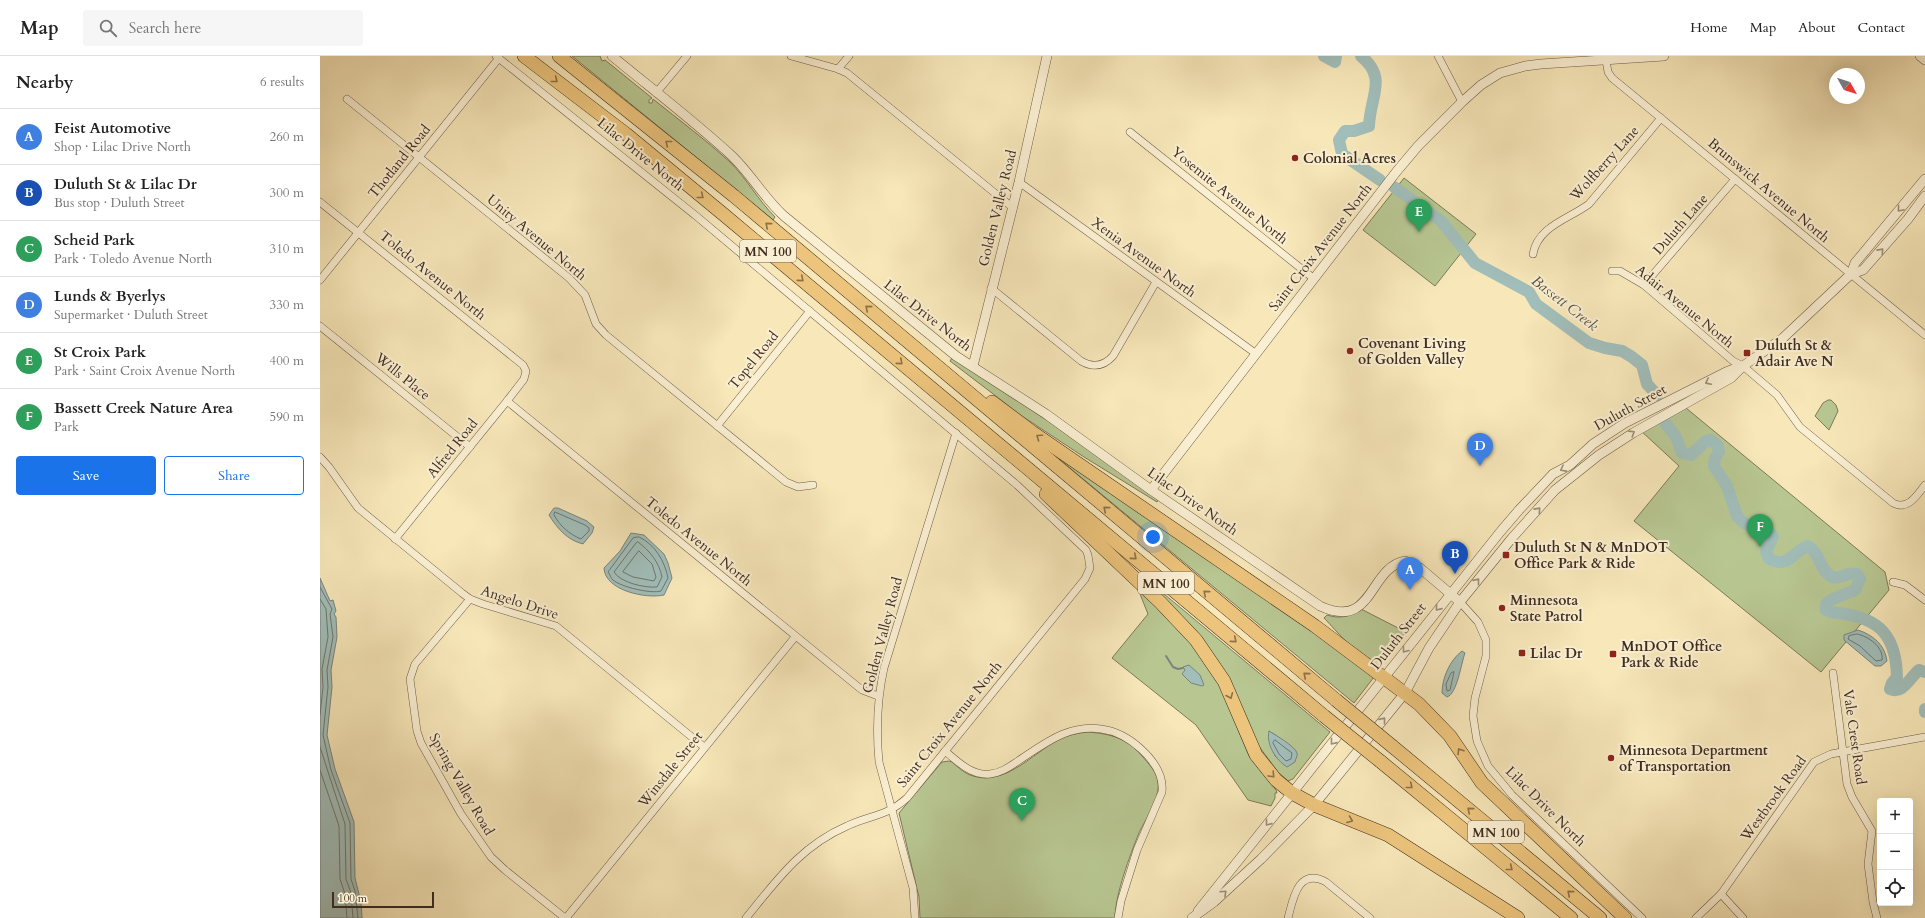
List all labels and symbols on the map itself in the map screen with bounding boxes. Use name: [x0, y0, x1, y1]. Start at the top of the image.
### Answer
north arrow: [1829, 68, 1865, 104]
one-way arrow: [551, 75, 558, 82]
street label: Lilac Drive North: [593, 113, 688, 195]
street label: Thotland Road: [364, 120, 435, 202]
street label: Wolfberry Lane: [1565, 122, 1643, 206]
street label: Brunswick Avenue North: [1704, 134, 1834, 247]
one-way arrow: [665, 140, 672, 147]
street label: Yosemite Avenue North: [1167, 142, 1292, 249]
street label: Golden Valley Road: [974, 147, 1021, 268]
place label: Colonial Acres: [1303, 149, 1396, 168]
marker: Colonial Acres: [1290, 153, 1300, 163]
street label: Saint Croix Avenue North: [1265, 179, 1376, 315]
street label: Unity Avenue North: [483, 190, 591, 285]
street label: Duluth Lane: [1649, 190, 1712, 259]
one-way arrow: [696, 191, 703, 198]
pin: E: [1406, 199, 1432, 232]
one-way arrow: [1897, 204, 1904, 211]
street label: Xenia Avenue North: [1088, 213, 1200, 302]
one-way arrow: [766, 223, 773, 230]
street label: Toledo Avenue North: [375, 226, 490, 325]
road number: MN 100: [740, 240, 796, 262]
one-way arrow: [1876, 248, 1883, 255]
street label: Adair Avenue North: [1631, 261, 1738, 352]
water label: Bassett Creek: [1527, 271, 1603, 336]
one-way arrow: [796, 274, 803, 281]
street label: Lilac Drive North: [880, 275, 976, 356]
one-way arrow: [866, 306, 873, 313]
street label: Topel Road: [724, 327, 783, 393]
place label: Covenant Living of Golden Valley: [1358, 334, 1466, 369]
place label: Duluth St & Adair Ave N: [1755, 336, 1834, 371]
marker: Covenant Living of Golden Valley: [1345, 346, 1355, 356]
street label: Wills Place: [370, 348, 434, 404]
marker: Duluth St & Adair Ave N: [1742, 348, 1752, 358]
one-way arrow: [896, 358, 903, 365]
one-way arrow: [1704, 377, 1712, 385]
street label: Duluth Street: [1591, 379, 1670, 435]
street label: Alfred Road: [423, 414, 483, 482]
one-way arrow: [1628, 431, 1635, 438]
pin: D: [1467, 433, 1493, 466]
one-way arrow: [1036, 435, 1043, 442]
street label: Lilac Drive North: [1144, 463, 1242, 540]
one-way arrow: [1560, 464, 1567, 472]
street label: Toledo Avenue North: [641, 492, 756, 591]
one-way arrow: [1104, 507, 1111, 514]
one-way arrow: [1533, 507, 1541, 515]
pin: F: [1747, 514, 1773, 547]
your location: [1143, 527, 1163, 547]
place label: Duluth St N & MnDOT Office Park & Ride: [1514, 538, 1668, 573]
pin: B: [1442, 541, 1468, 574]
marker: Duluth St N & MnDOT Office Park & Ride: [1501, 550, 1511, 560]
one-way arrow: [1129, 552, 1137, 559]
pin: A: [1397, 557, 1423, 590]
road number: MN 100: [1138, 572, 1194, 594]
street label: Golden Valley Road: [858, 574, 907, 695]
one-way arrow: [1473, 579, 1480, 586]
street label: Angelo Drive: [478, 581, 561, 624]
one-way arrow: [1204, 590, 1211, 597]
place label: Minnesota State Patrol: [1510, 591, 1583, 626]
street label: Duluth Street: [1366, 599, 1431, 674]
marker: Minnesota State Patrol: [1497, 603, 1507, 613]
one-way arrow: [1436, 604, 1443, 611]
one-way arrow: [1229, 636, 1236, 643]
place label: MnDOT Office Park & Ride: [1621, 637, 1722, 672]
place label: Lilac Dr: [1530, 644, 1583, 663]
one-way arrow: [1403, 645, 1410, 652]
marker: Lilac Dr: [1517, 648, 1527, 658]
marker: MnDOT Office Park & Ride: [1608, 649, 1618, 659]
street label: Saint Croix Avenue North: [893, 657, 1006, 791]
one-way arrow: [1304, 673, 1311, 680]
street label: Vale Crest Road: [1838, 688, 1871, 786]
one-way arrow: [1226, 692, 1234, 699]
one-way arrow: [1379, 717, 1386, 724]
street label: Winsdale Street: [633, 727, 707, 812]
street label: Spring Valley Road: [425, 730, 499, 839]
one-way arrow: [1330, 737, 1337, 745]
place label: Minnesota Department of Transportation: [1619, 741, 1768, 776]
one-way arrow: [1457, 748, 1464, 755]
street label: Westbrook Road: [1736, 752, 1811, 845]
marker: Minnesota Department of Transportation: [1606, 753, 1616, 763]
street label: Lilac Drive North: [1501, 762, 1590, 851]
one-way arrow: [1267, 771, 1274, 778]
one-way arrow: [1405, 781, 1412, 788]
pin: C: [1009, 788, 1035, 821]
one-way arrow: [1467, 808, 1475, 815]
one-way arrow: [1346, 815, 1353, 823]
one-way arrow: [1265, 819, 1272, 826]
road number: MN 100: [1468, 821, 1524, 843]
one-way arrow: [1505, 864, 1513, 871]
scale bar: [332, 890, 434, 909]
one-way arrow: [1219, 890, 1227, 898]
one-way arrow: [1567, 891, 1575, 898]

